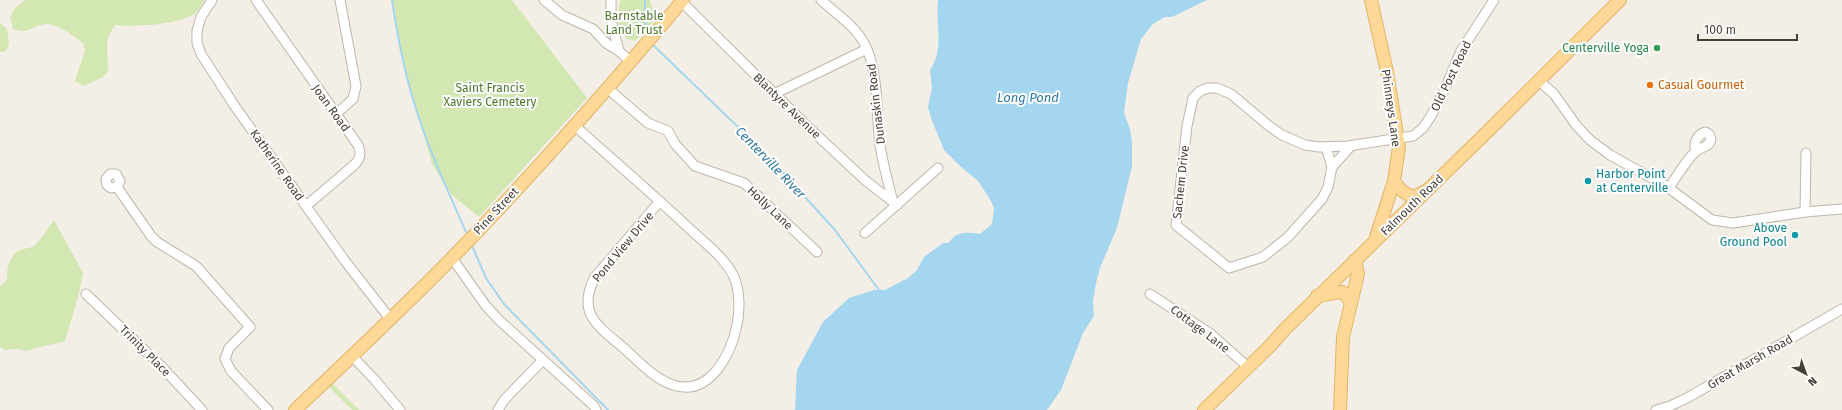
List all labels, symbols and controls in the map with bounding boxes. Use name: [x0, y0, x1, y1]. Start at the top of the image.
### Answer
park label: Barnstable Land Trust: [605, 9, 664, 37]
scale bar: [1698, 16, 1797, 42]
text: 100 m: [1704, 23, 1736, 37]
street label: Old Post Road: [1428, 39, 1474, 113]
place label: Centerville Yoga: [1562, 41, 1649, 55]
marker: Centerville Yoga: [1652, 43, 1662, 53]
street label: Dunaskin Road: [864, 63, 888, 145]
street label: Phinneys Lane: [1379, 68, 1403, 148]
street label: Blantyre Avenue: [750, 70, 824, 142]
place label: Casual Gourmet: [1658, 78, 1745, 92]
marker: Casual Gourmet: [1645, 80, 1655, 90]
park label: Saint Francis Xaviers Cemetery: [444, 81, 537, 109]
street label: Joan Road: [309, 82, 353, 134]
water label: Long Pond: [997, 90, 1059, 105]
water label: Centerville River: [733, 123, 809, 202]
street label: Katherine Road: [247, 127, 307, 203]
street label: Sachem Drive: [1170, 144, 1192, 220]
place label: Harbor Point at Centerville: [1596, 167, 1668, 195]
street label: Falmouth Road: [1378, 172, 1446, 238]
marker: Harbor Point at Centerville: [1583, 176, 1593, 186]
street label: Holly Lane: [744, 183, 796, 233]
street label: Pine Street: [471, 184, 522, 238]
street label: Pond View Drive: [590, 209, 656, 285]
place label: Above Ground Pool: [1720, 221, 1787, 249]
marker: Above Ground Pool: [1790, 230, 1800, 240]
street label: Cottage Lane: [1168, 302, 1232, 356]
street label: Trinity Place: [117, 323, 173, 379]
street label: Great Marsh Road: [1705, 332, 1795, 392]
north arrow: [1786, 354, 1826, 394]
text: N: [1805, 374, 1819, 388]

